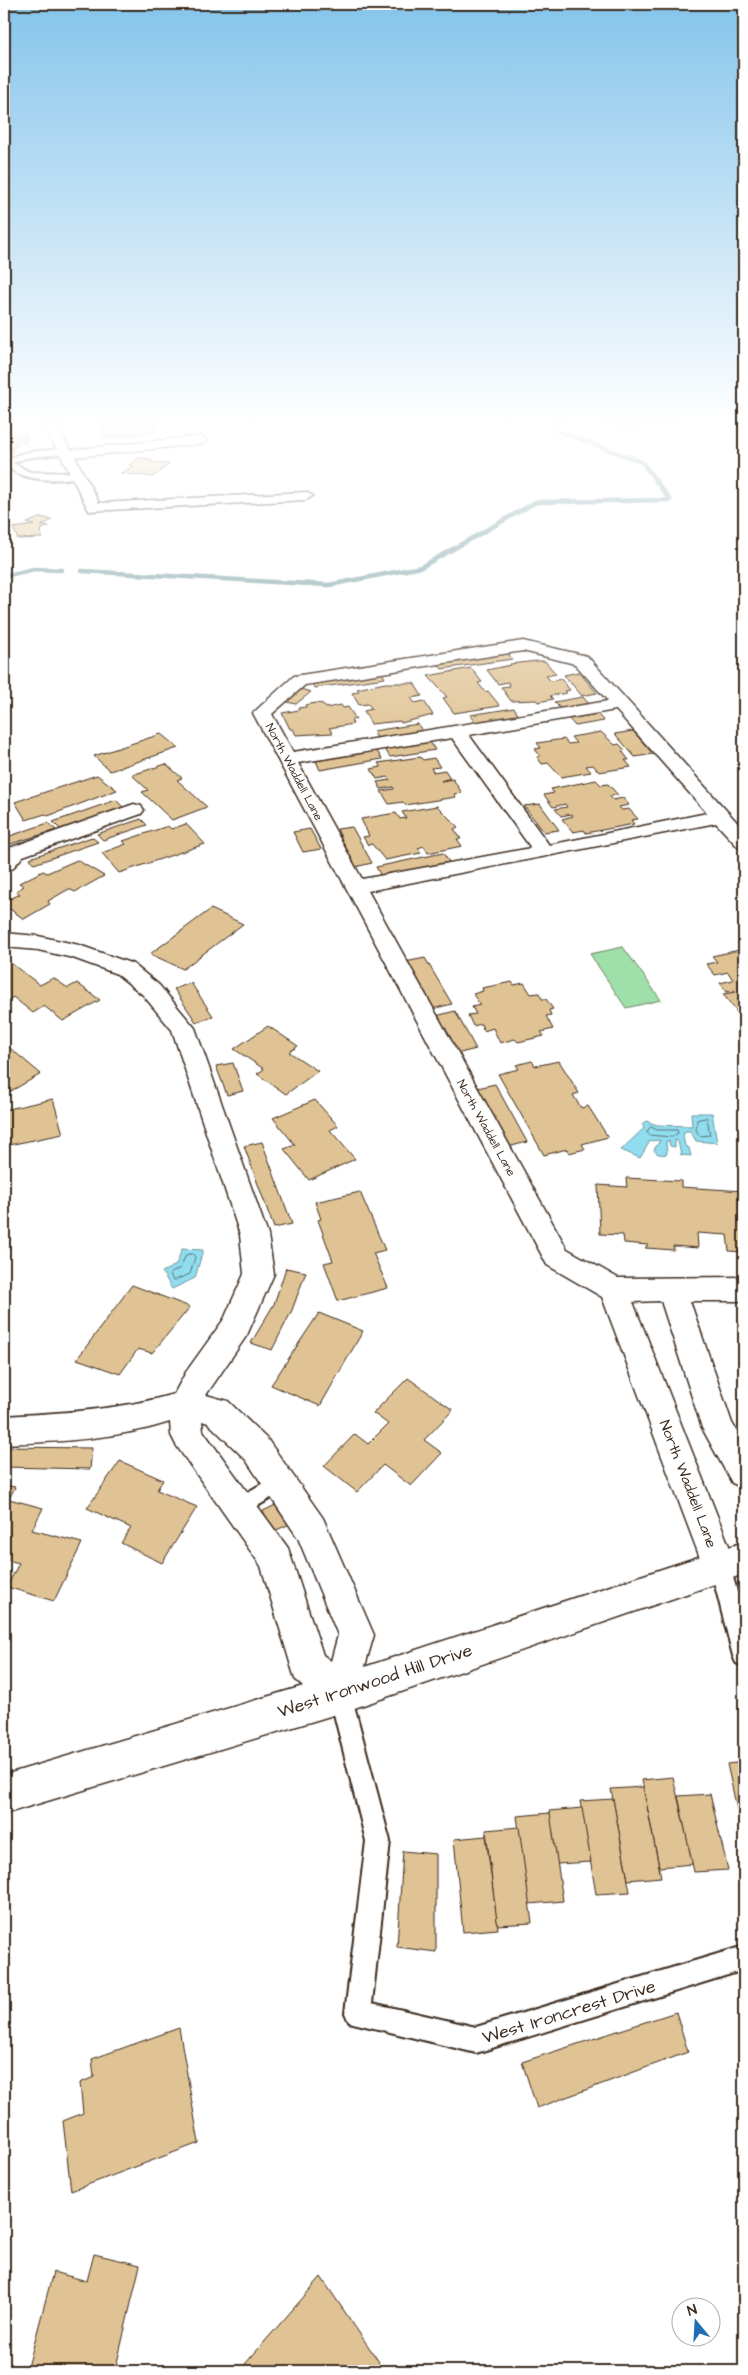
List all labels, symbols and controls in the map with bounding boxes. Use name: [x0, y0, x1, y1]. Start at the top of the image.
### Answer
street label: North Waddell Lane: [261, 720, 327, 824]
street label: North Waddell Lane: [452, 1077, 520, 1180]
street label: North Waddell Lane: [654, 1417, 722, 1551]
street label: West Ironwood Hill Drive: [275, 1638, 476, 1724]
street label: West Ironcrest Drive: [479, 1974, 659, 2050]
north arrow: [670, 2298, 720, 2348]
text: N: [685, 2300, 700, 2321]

